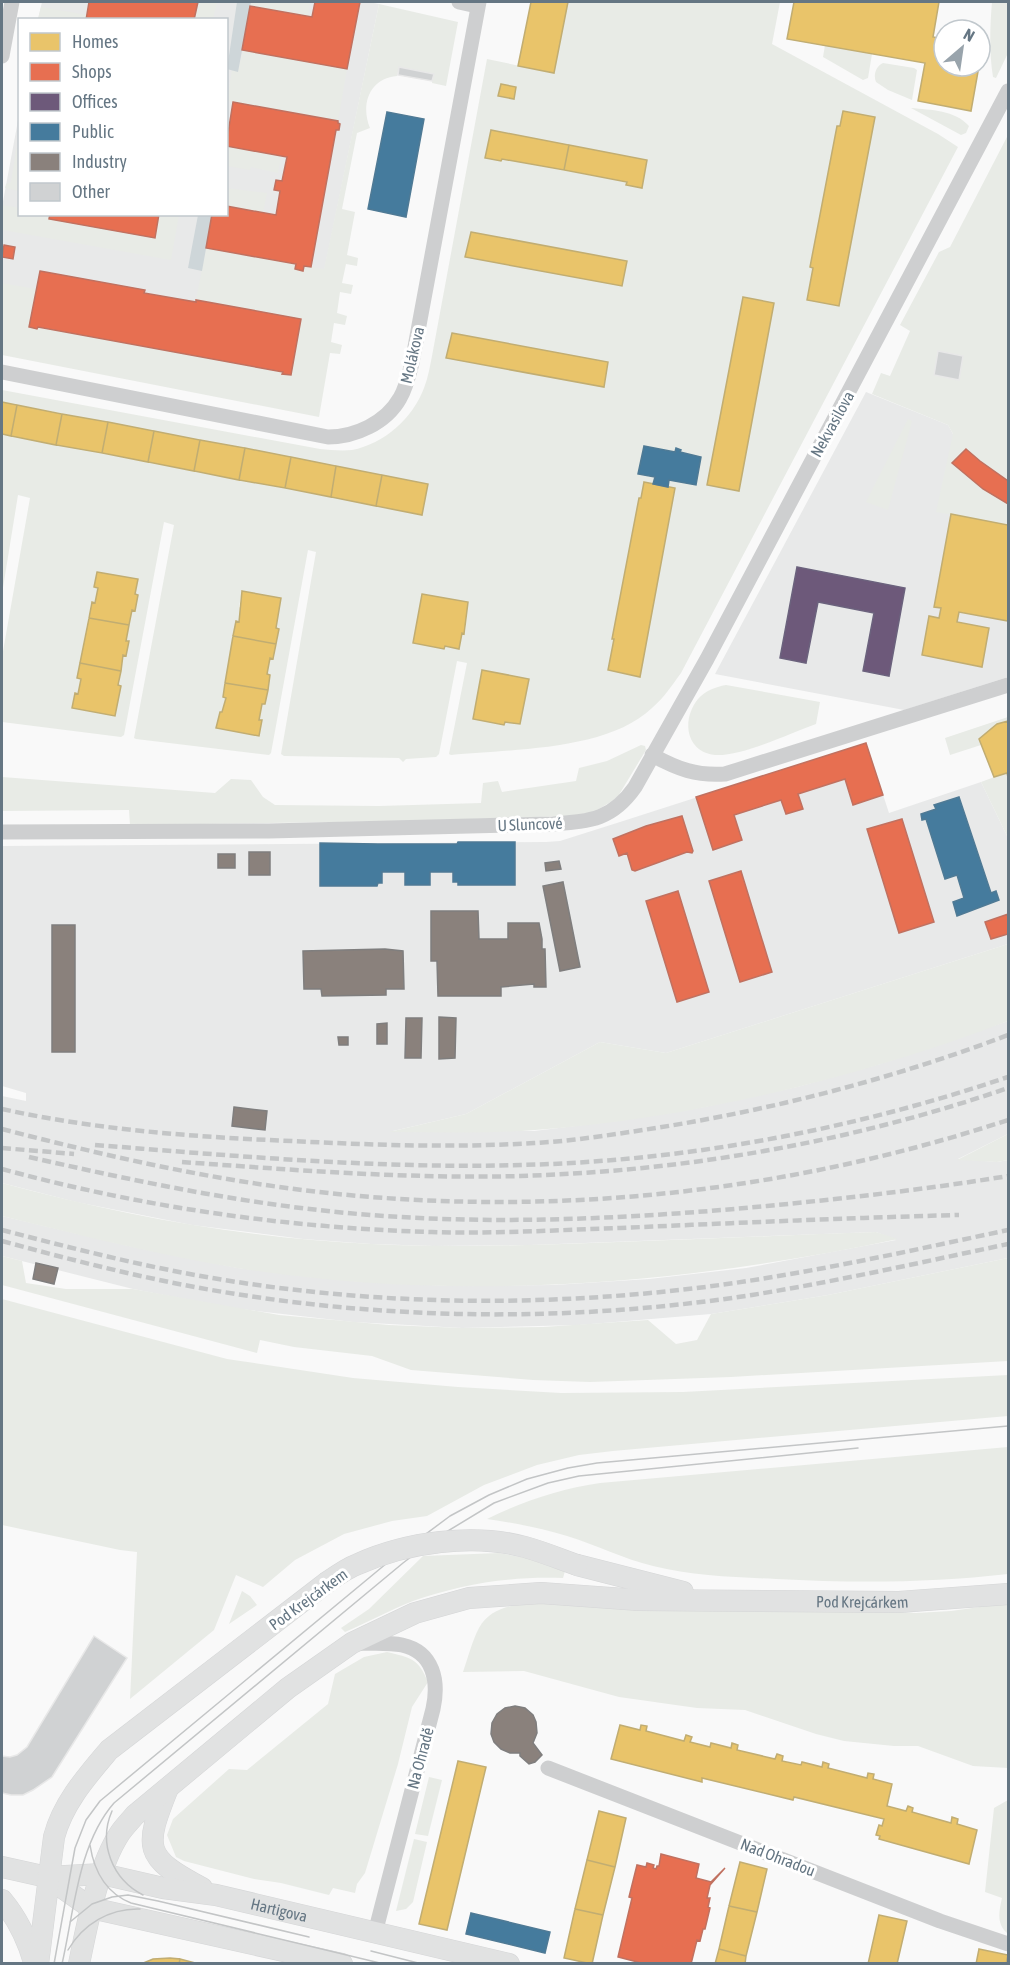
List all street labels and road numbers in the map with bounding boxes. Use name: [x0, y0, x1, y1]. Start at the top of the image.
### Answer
street label: Molákova: [397, 325, 427, 385]
street label: Nekvasilova: [807, 388, 857, 460]
street label: U Sluncové: [497, 814, 563, 834]
street label: Pod Krejcárkem: [265, 1565, 351, 1634]
street label: Pod Krejcárkem: [816, 1592, 909, 1612]
street label: Na Ohradě: [403, 1725, 437, 1791]
street label: Nad Ohradou: [738, 1835, 818, 1879]
street label: Hartigova: [249, 1895, 309, 1925]

